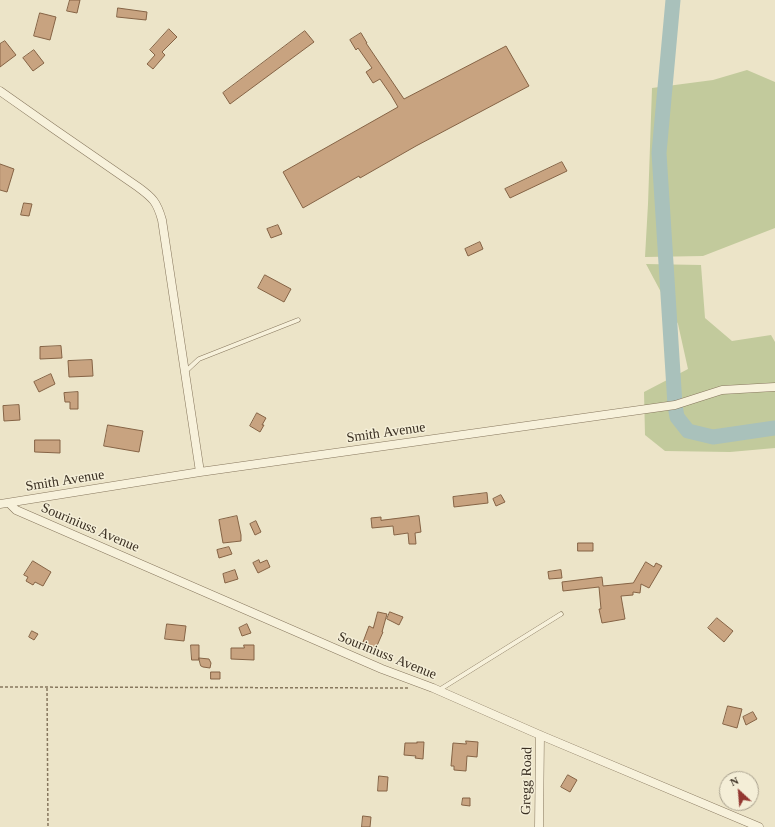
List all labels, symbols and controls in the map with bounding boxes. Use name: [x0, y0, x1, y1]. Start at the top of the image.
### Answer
street label: Smith Avenue: [345, 419, 427, 447]
street label: Smith Avenue: [24, 466, 106, 496]
street label: Souriniuss Avenue: [38, 500, 142, 556]
street label: Souriniuss Avenue: [335, 629, 439, 683]
street label: Gregg Road: [518, 747, 536, 815]
north arrow: [719, 771, 759, 811]
text: N: [728, 774, 740, 788]

